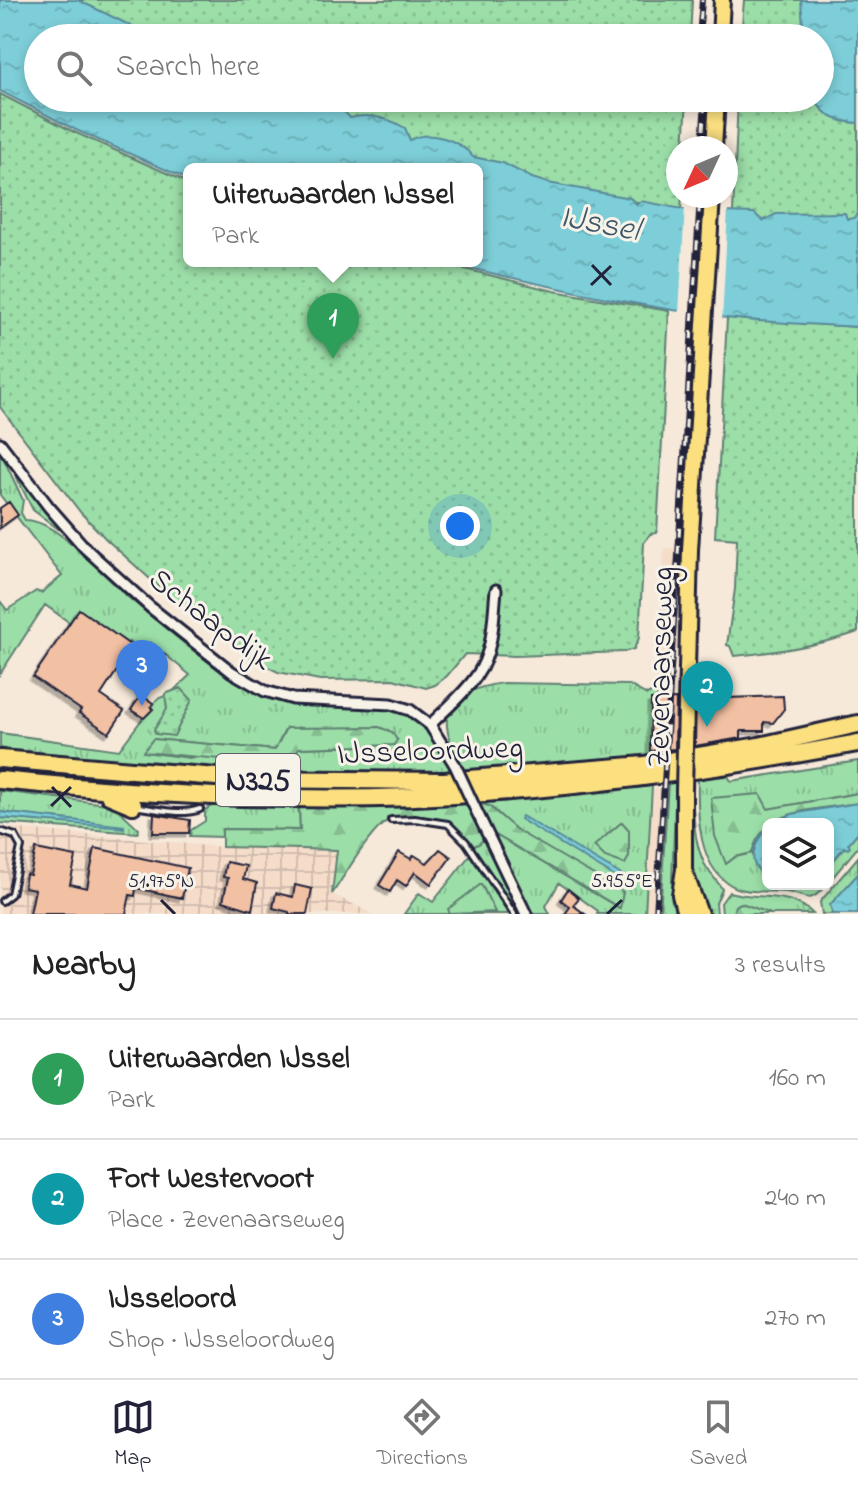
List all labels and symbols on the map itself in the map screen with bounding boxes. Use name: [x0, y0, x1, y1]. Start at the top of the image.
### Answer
north arrow: [666, 136, 738, 208]
water label: IJssel: [555, 193, 648, 258]
pin: 1: [307, 293, 359, 359]
your location: [440, 506, 480, 546]
street label: Schaapdijk: [137, 558, 283, 684]
street label: Zevenaarseweg: [637, 566, 688, 768]
pin: 3: [116, 640, 168, 706]
pin: 2: [681, 661, 733, 727]
street label: IJsseloordweg: [336, 726, 524, 779]
road number: N325: [216, 754, 300, 806]
text: 51.975°N: [128, 868, 194, 897]
text: 5.955°E: [591, 868, 653, 897]

